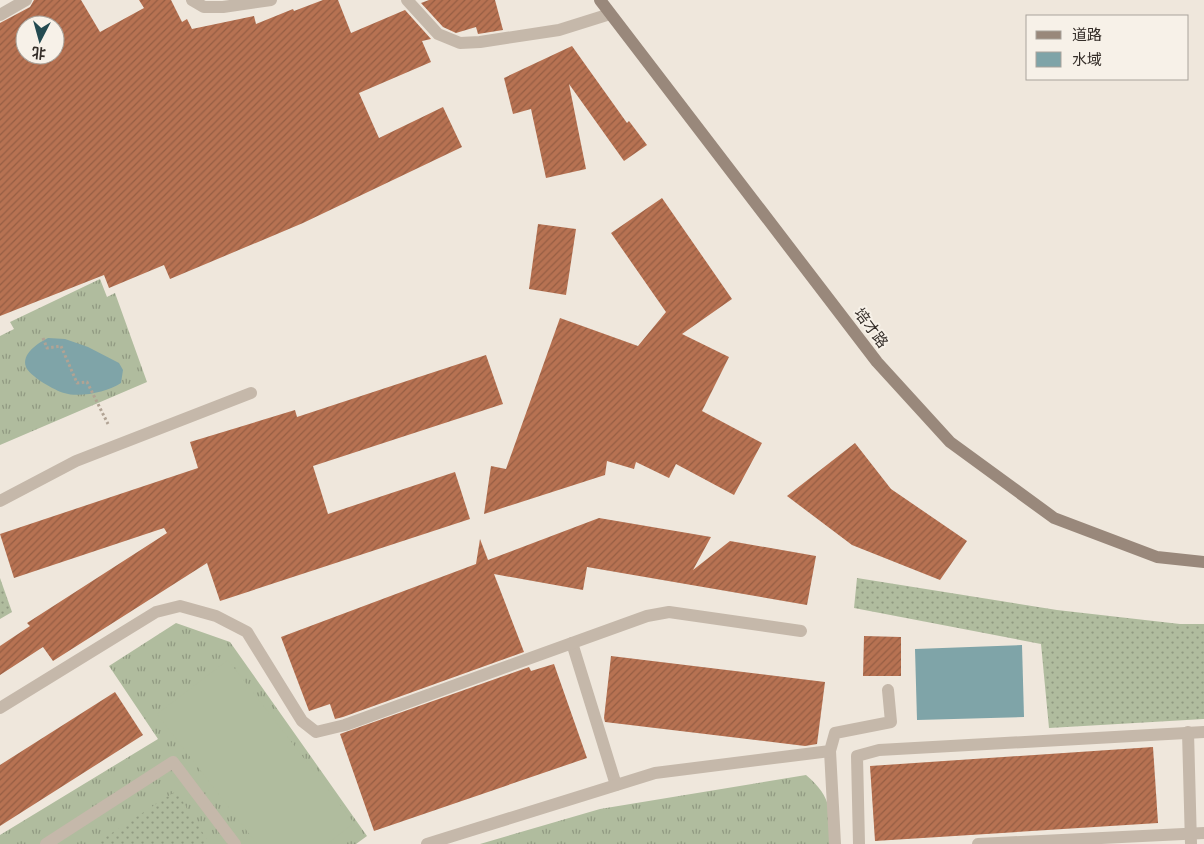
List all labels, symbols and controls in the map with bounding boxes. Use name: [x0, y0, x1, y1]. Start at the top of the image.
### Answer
north arrow: [15, 15, 65, 65]
legend: [1026, 15, 1189, 80]
text: 道路: [1072, 24, 1102, 46]
text: 北: [31, 42, 47, 64]
text: 水域: [1072, 49, 1102, 71]
street label: 培才路: [849, 303, 893, 353]

